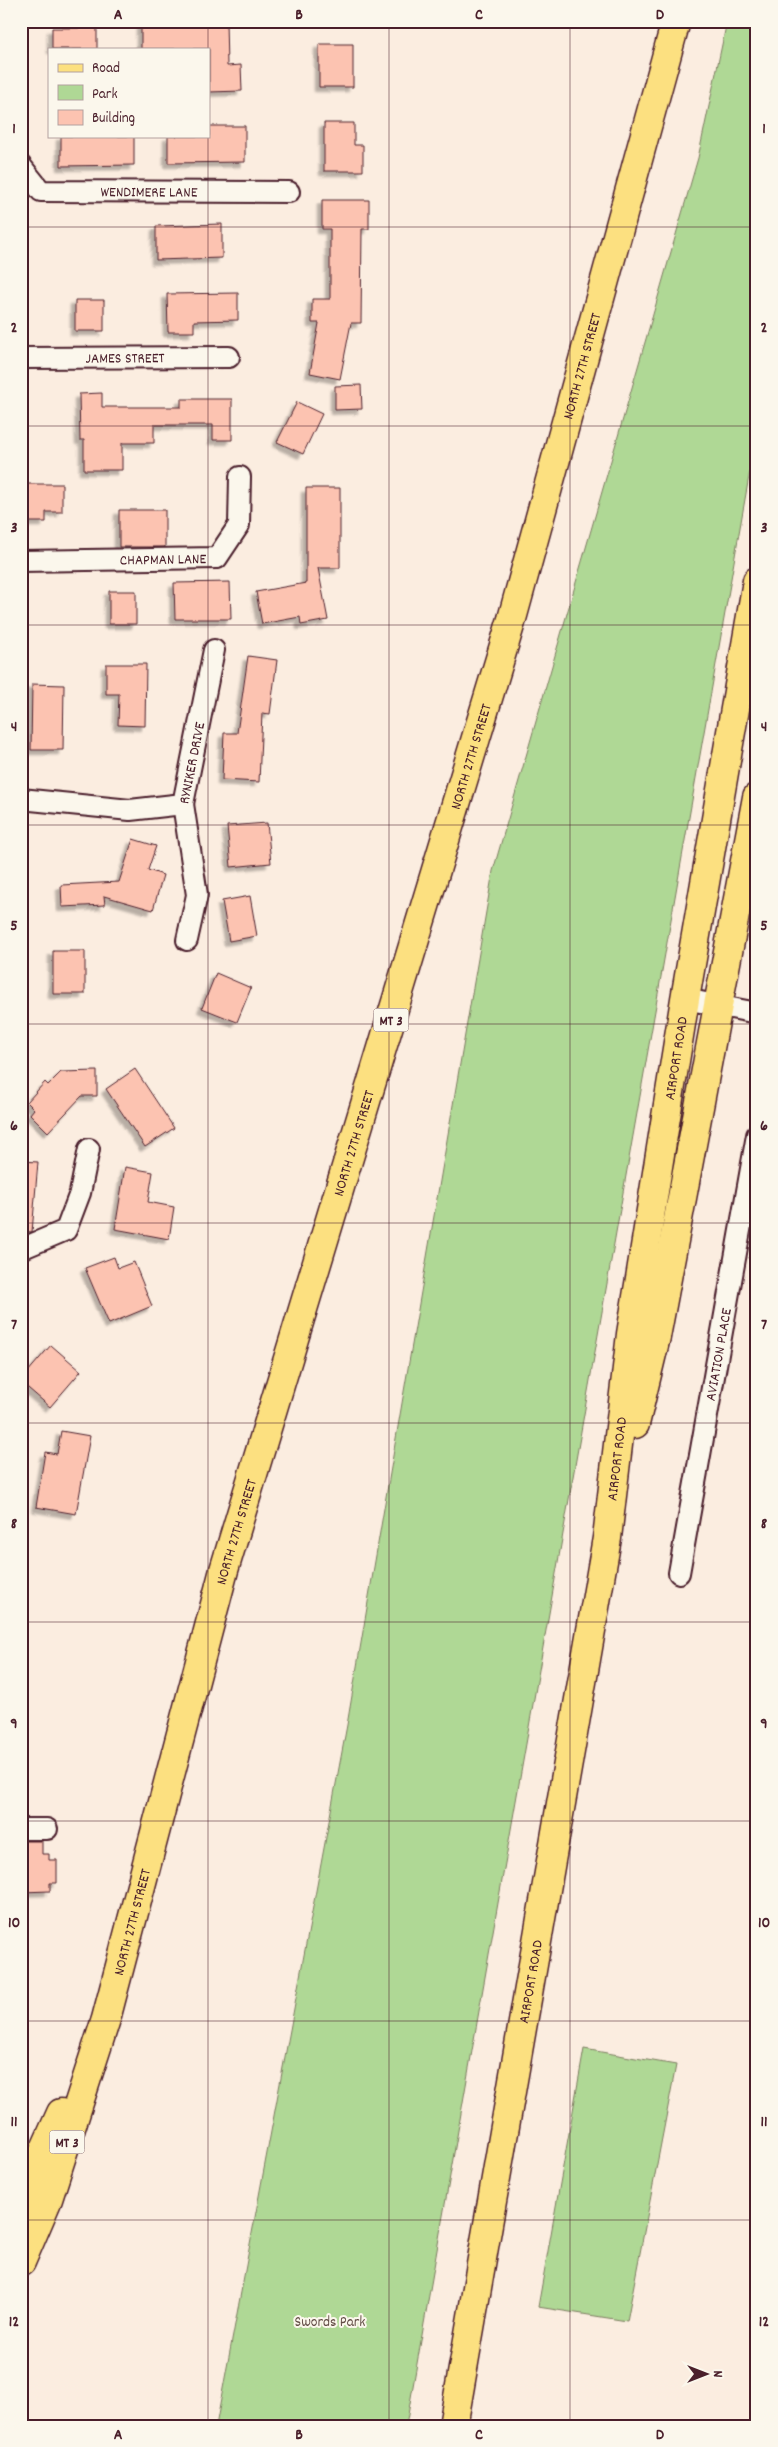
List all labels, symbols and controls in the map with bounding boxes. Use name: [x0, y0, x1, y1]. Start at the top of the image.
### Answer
text: A: [114, 4, 123, 27]
text: B: [295, 4, 303, 27]
text: C: [475, 4, 483, 27]
text: D: [656, 4, 665, 27]
legend: [48, 48, 210, 138]
text: Road: [92, 58, 120, 80]
text: Park: [92, 84, 118, 106]
text: Building: [92, 108, 135, 130]
text: 1: [12, 118, 16, 141]
text: 1: [762, 118, 766, 141]
street label: WENDIMERE LANE: [100, 182, 198, 205]
street label: NORTH 27TH STREET: [558, 311, 608, 422]
text: 2: [11, 317, 18, 340]
text: 2: [761, 317, 768, 340]
street label: JAMES STREET: [85, 348, 165, 371]
text: 3: [10, 517, 18, 540]
text: 3: [760, 517, 768, 540]
street label: CHAPMAN LANE: [120, 549, 207, 572]
street label: NORTH 27TH STREET: [446, 701, 499, 813]
text: 4: [11, 716, 17, 739]
text: 4: [761, 716, 767, 739]
street label: RYNIKER DRIVE: [174, 720, 212, 806]
text: 5: [10, 915, 18, 938]
text: 5: [760, 915, 768, 938]
road number: MT 3: [374, 1008, 408, 1032]
street label: AIRPORT ROAD: [660, 1015, 695, 1102]
street label: NORTH 27TH STREET: [329, 1088, 382, 1199]
text: 6: [10, 1115, 18, 1138]
text: 6: [760, 1115, 768, 1138]
street label: AVIATION PLACE: [701, 1306, 739, 1403]
text: 7: [11, 1314, 17, 1337]
text: 7: [761, 1314, 767, 1337]
street label: AIRPORT ROAD: [602, 1416, 634, 1502]
street label: NORTH 27TH STREET: [212, 1477, 264, 1587]
text: 8: [11, 1513, 18, 1536]
text: 8: [761, 1513, 768, 1536]
text: 9: [10, 1713, 18, 1736]
text: 9: [760, 1713, 768, 1736]
street label: NORTH 27TH STREET: [109, 1867, 158, 1978]
text: 10: [8, 1912, 20, 1935]
text: 10: [758, 1912, 770, 1935]
street label: AIRPORT ROAD: [514, 1938, 550, 2025]
text: 11: [10, 2111, 18, 2134]
text: 11: [760, 2111, 768, 2134]
road number: MT 3: [50, 2130, 84, 2154]
text: 12: [9, 2311, 19, 2334]
text: 12: [759, 2311, 769, 2334]
park label: Swords Park: [295, 2312, 365, 2334]
north arrow: [680, 2350, 730, 2400]
text: N: [707, 2371, 727, 2378]
text: A: [114, 2424, 123, 2447]
text: B: [295, 2424, 303, 2447]
text: C: [475, 2424, 483, 2447]
text: D: [656, 2424, 665, 2447]

